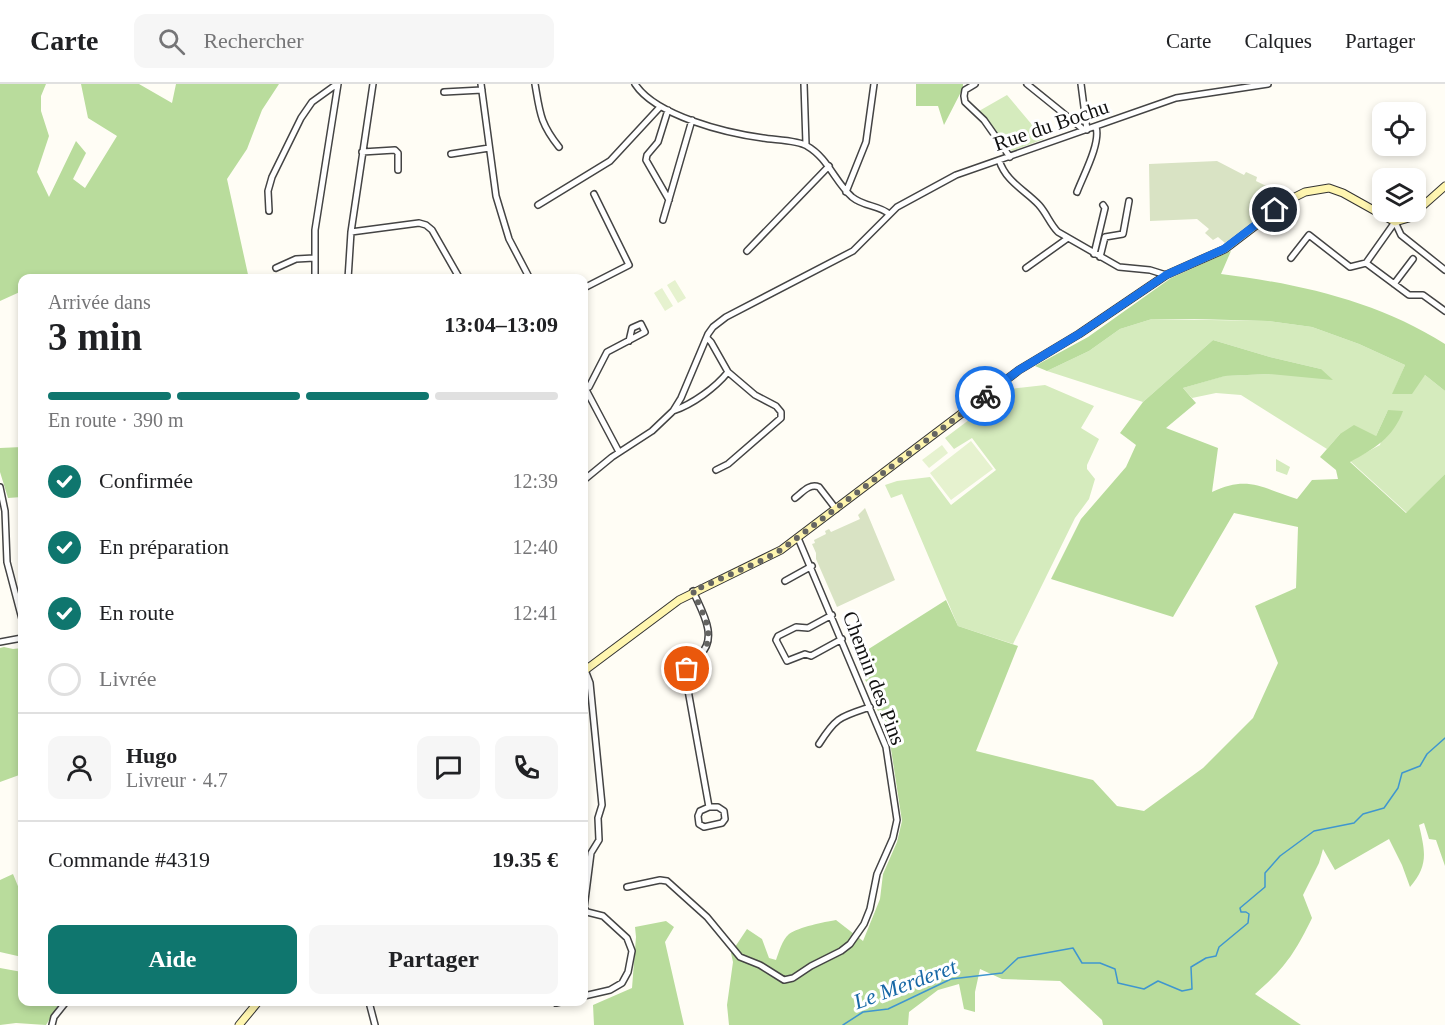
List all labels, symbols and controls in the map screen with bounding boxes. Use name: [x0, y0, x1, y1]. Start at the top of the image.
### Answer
search box: [134, 14, 554, 68]
text: Carte: [30, 25, 98, 56]
icon: search: [155, 25, 188, 58]
text: Rechercher: [203, 28, 304, 53]
text: Carte: [1166, 29, 1211, 53]
text: Calques: [1244, 29, 1312, 53]
text: Partager: [1345, 29, 1415, 53]
street label: Rue du Bochu: [990, 94, 1112, 156]
map controls: [1372, 102, 1426, 222]
button: locate: [1372, 102, 1426, 156]
button: layers: [1372, 168, 1426, 222]
pin: [1249, 184, 1300, 235]
icon: home: [1258, 193, 1291, 226]
text: Arrivée dans: [48, 291, 151, 313]
text: 13:04–13:09: [444, 312, 558, 337]
text: 3 min: [48, 315, 142, 358]
courier: [955, 366, 1015, 426]
icon: bike: [969, 380, 1002, 413]
text: En route · 390 m: [48, 409, 184, 431]
icon: check: [48, 465, 81, 498]
text: Confirmée: [99, 468, 193, 493]
text: 12:39: [512, 470, 558, 492]
icon: check: [48, 531, 81, 564]
text: En préparation: [99, 534, 229, 559]
text: 12:40: [512, 536, 558, 558]
icon: check: [48, 597, 81, 630]
text: En route: [99, 600, 174, 625]
text: 12:41: [512, 602, 558, 624]
street label: Chemin des Pins: [837, 608, 911, 748]
pin: [661, 643, 712, 694]
icon: bag: [670, 652, 703, 685]
text: Livrée: [99, 666, 156, 691]
button: person: [48, 736, 111, 799]
button: chat: [417, 736, 480, 799]
button: phone: [495, 736, 558, 799]
text: Hugo: [126, 743, 177, 768]
text: Livreur · 4.7: [126, 769, 228, 791]
text: Commande #4319: [48, 847, 210, 872]
text: 19.35 €: [492, 847, 558, 872]
button: Aide: [48, 925, 297, 994]
button: Partager: [309, 925, 558, 994]
water label: Le Merderet: [849, 954, 961, 1015]

